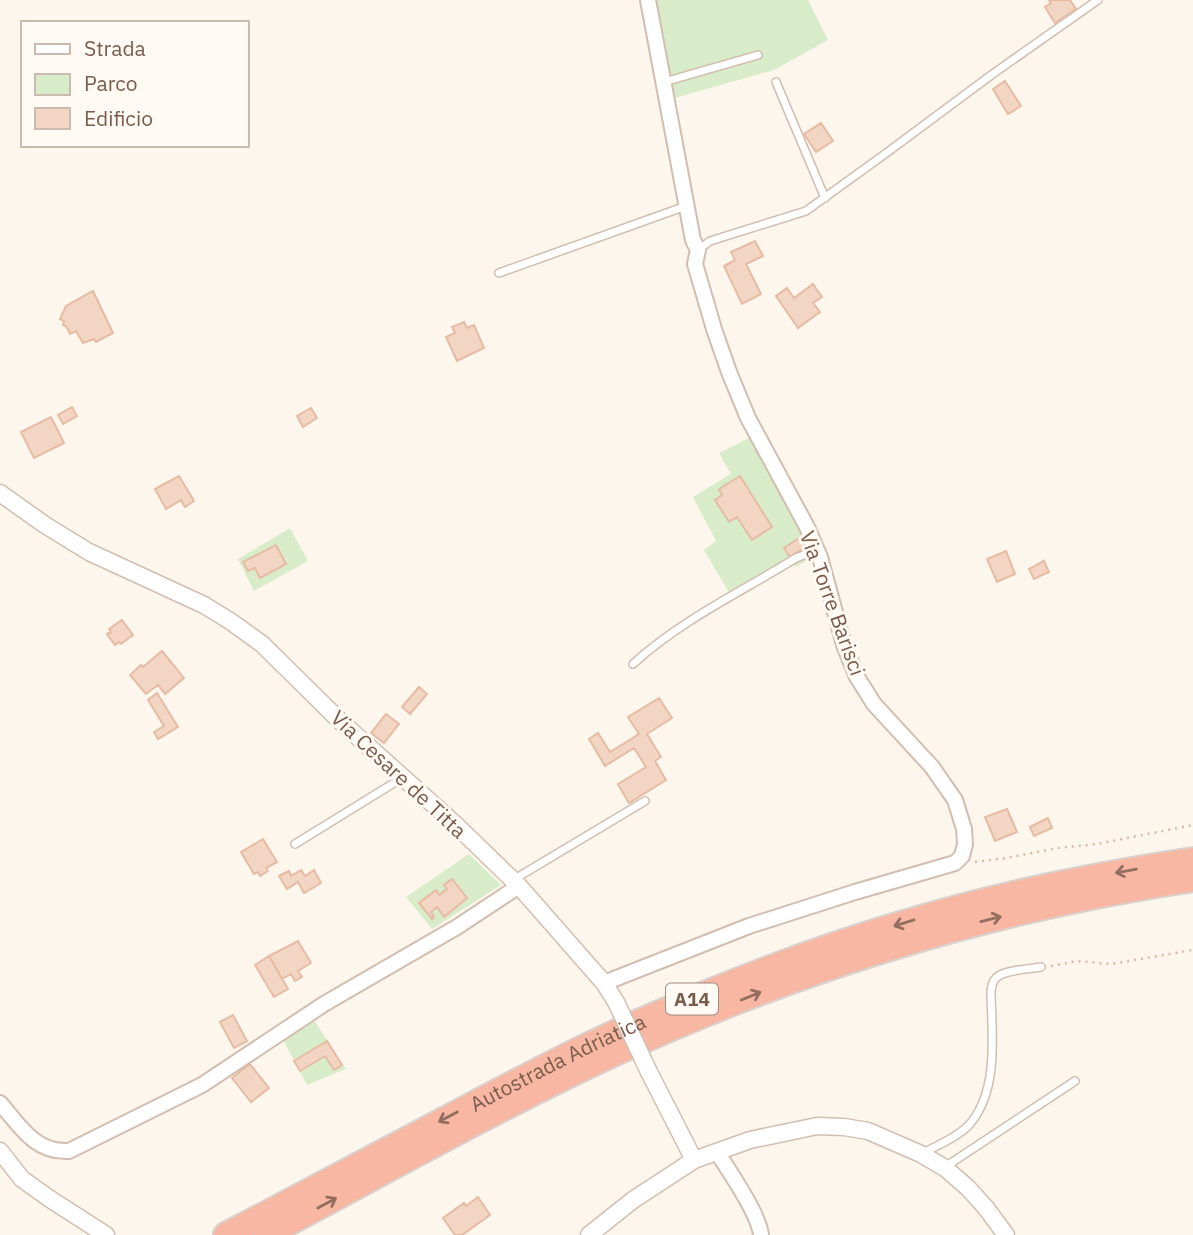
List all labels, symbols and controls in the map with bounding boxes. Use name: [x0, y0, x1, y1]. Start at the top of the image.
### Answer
legend: [21, 21, 248, 147]
text: Strada: [84, 34, 146, 62]
text: Parco: [84, 69, 138, 97]
text: Edificio: [84, 104, 153, 132]
street label: Via Torre Barisci: [794, 527, 872, 679]
street label: Via Cesare de Titta: [325, 704, 473, 844]
one-way arrow: [1115, 864, 1138, 878]
one-way arrow: [979, 912, 1002, 925]
one-way arrow: [894, 917, 916, 930]
road number: A14: [666, 984, 718, 1015]
one-way arrow: [740, 988, 761, 1001]
street label: Autostrada Adriatica: [465, 1007, 650, 1118]
one-way arrow: [438, 1111, 459, 1125]
one-way arrow: [316, 1196, 337, 1209]

